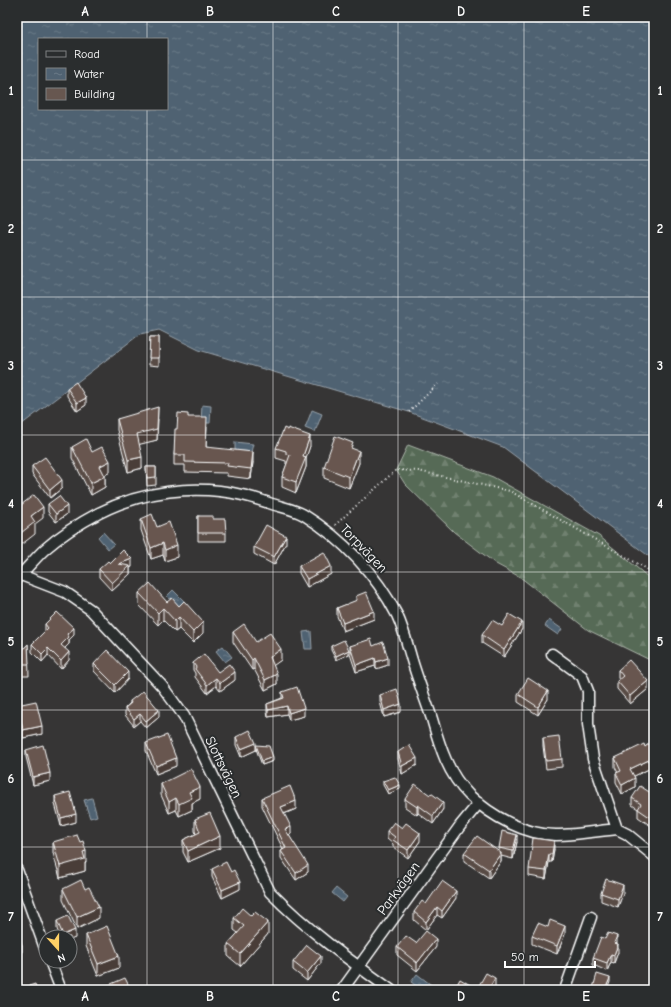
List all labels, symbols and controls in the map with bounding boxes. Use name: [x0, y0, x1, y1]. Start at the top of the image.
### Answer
text: A: [81, 4, 89, 19]
text: B: [206, 4, 214, 19]
text: C: [332, 4, 340, 19]
text: D: [457, 4, 465, 19]
text: E: [582, 4, 590, 19]
legend: [38, 38, 168, 110]
text: Road: [74, 47, 100, 61]
text: Water: [74, 67, 104, 81]
text: 1: [8, 83, 14, 98]
text: 1: [657, 83, 663, 98]
text: Building: [74, 87, 115, 101]
text: 2: [8, 221, 14, 236]
text: 2: [657, 221, 663, 236]
text: 3: [8, 358, 14, 373]
text: 3: [657, 358, 663, 373]
text: 4: [8, 496, 14, 511]
text: 4: [657, 496, 663, 511]
street label: Torpvägen: [336, 520, 391, 576]
text: 5: [8, 634, 15, 649]
text: 5: [657, 634, 664, 649]
street label: Slottsvägen: [201, 733, 246, 801]
text: 6: [8, 771, 15, 786]
text: 6: [657, 771, 664, 786]
street label: Parkvägen: [373, 858, 423, 918]
text: 7: [8, 909, 14, 924]
text: 7: [657, 909, 663, 924]
north arrow: [38, 929, 78, 969]
scale bar: [505, 943, 595, 969]
text: 50 m: [511, 950, 539, 964]
text: N: [56, 951, 67, 965]
text: A: [81, 989, 89, 1004]
text: B: [206, 989, 214, 1004]
text: C: [332, 989, 340, 1004]
text: D: [457, 989, 465, 1004]
text: E: [582, 989, 590, 1004]

